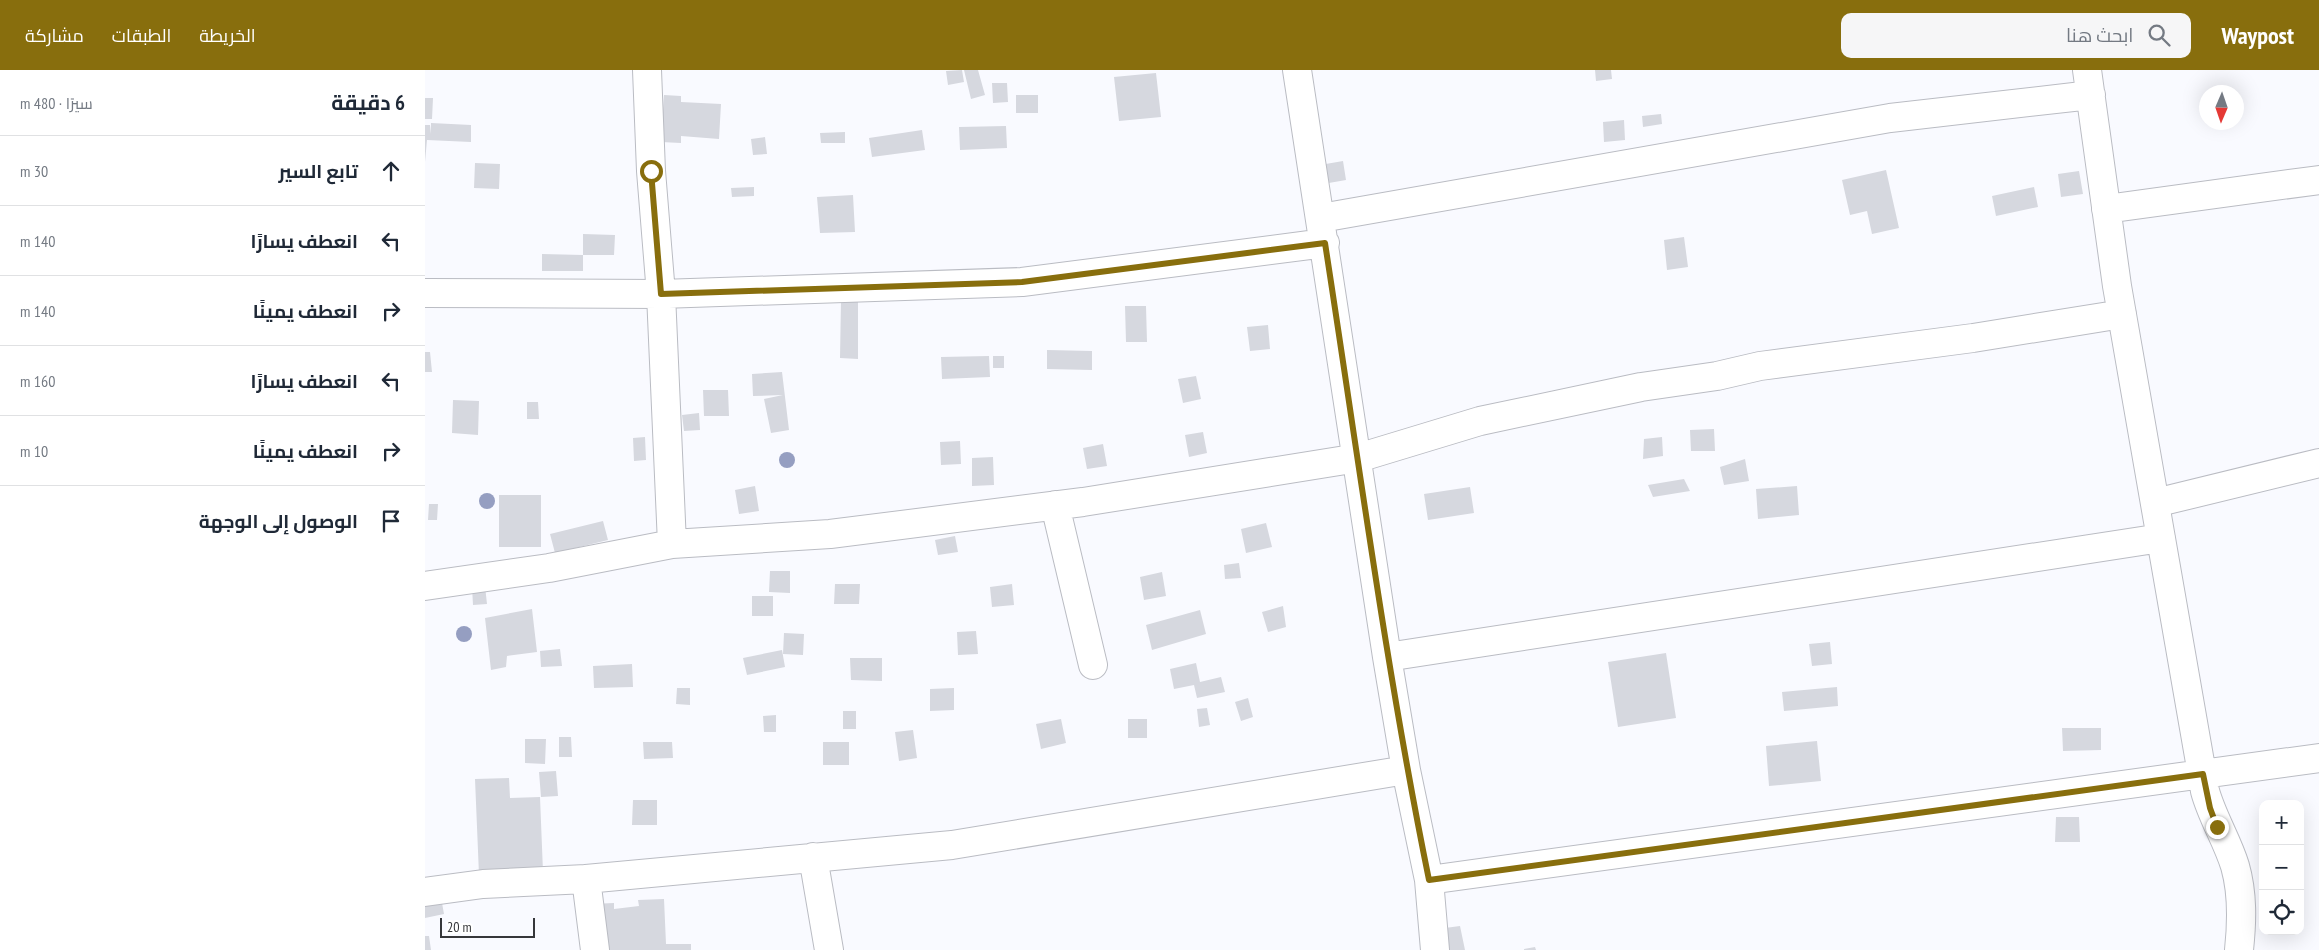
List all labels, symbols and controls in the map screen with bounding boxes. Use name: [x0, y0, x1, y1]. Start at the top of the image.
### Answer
search box: [1841, 13, 2191, 58]
text: Waypost: [2221, 20, 2294, 51]
icon: search: [2145, 21, 2173, 49]
text: ابحث هنا: [2066, 23, 2133, 47]
text: مشاركة: [25, 24, 84, 47]
text: الطبقات: [112, 24, 171, 47]
text: الخريطة: [199, 24, 256, 47]
north arrow: [2199, 85, 2244, 130]
text: 6 دقيقة: [331, 89, 405, 116]
text: سيرًا · 480 m: [20, 93, 93, 113]
icon: ahead: [377, 157, 405, 185]
text: تابع السير: [279, 159, 358, 183]
route start: [640, 160, 663, 183]
text: 30 m: [20, 161, 48, 181]
icon: left: [377, 227, 405, 255]
text: انعطف يسارًا: [250, 229, 358, 253]
text: 140 m: [20, 231, 55, 251]
icon: right: [377, 297, 405, 325]
text: انعطف يمينًا: [253, 299, 358, 323]
text: 140 m: [20, 301, 55, 321]
icon: left: [377, 367, 405, 395]
text: انعطف يسارًا: [250, 369, 358, 393]
text: 160 m: [20, 371, 55, 391]
icon: right: [377, 437, 405, 465]
text: انعطف يمينًا: [253, 439, 358, 463]
text: 10 m: [20, 441, 48, 461]
icon: arrive: [377, 507, 405, 535]
text: الوصول إلى الوجهة: [199, 509, 358, 533]
map controls: [2259, 800, 2304, 935]
button: +: [2259, 800, 2304, 845]
route end: [2206, 816, 2229, 839]
button: −: [2259, 845, 2304, 890]
button: locate: [2259, 890, 2304, 935]
scale bar: [440, 915, 535, 938]
text: 20 m: [447, 918, 472, 936]

